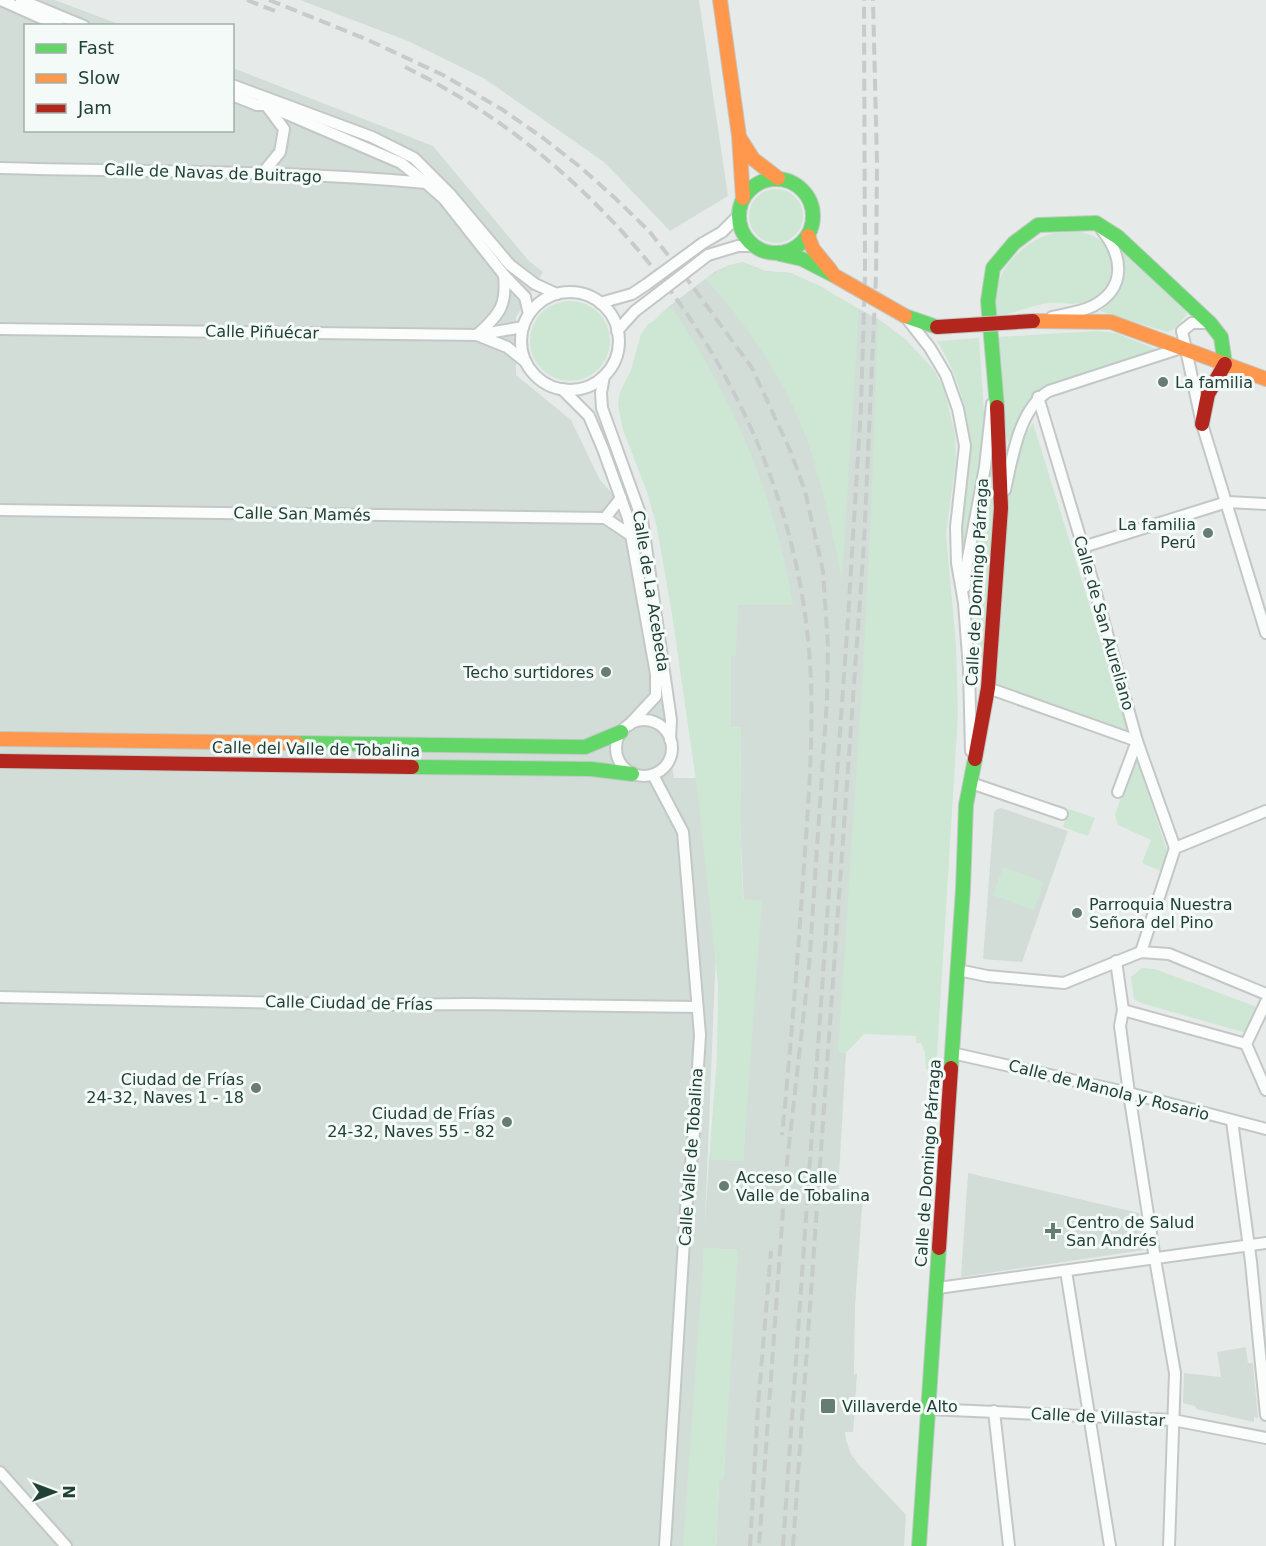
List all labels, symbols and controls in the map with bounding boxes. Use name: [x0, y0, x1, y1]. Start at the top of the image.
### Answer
legend: [24, 24, 234, 132]
text: Fast: [78, 37, 114, 58]
text: Slow: [78, 67, 120, 88]
text: Jam: [77, 97, 112, 118]
street label: Calle de Navas de Buitrago: [104, 160, 322, 186]
street label: Calle Piñuécar: [205, 322, 320, 342]
place label: La familia: [1175, 373, 1253, 392]
marker: La familia: [1156, 375, 1170, 389]
street label: Calle de Domingo Párraga: [962, 477, 992, 687]
street label: Calle San Mamés: [233, 503, 371, 525]
street label: Calle de La Acebeda: [629, 509, 673, 673]
place label: La familia Perú: [1118, 515, 1196, 552]
marker: La familia Perú: [1201, 526, 1215, 540]
street label: Calle de San Aureliano: [1070, 533, 1138, 713]
place label: Techo surtidores: [462, 663, 594, 682]
marker: Techo surtidores: [599, 665, 613, 679]
street label: Calle del Valle de Tobalina: [212, 738, 420, 760]
place label: Parroquia Nuestra Señora del Pino: [1089, 895, 1233, 932]
marker: Parroquia Nuestra Señora del Pino: [1070, 906, 1084, 920]
street label: Calle Ciudad de Frías: [265, 992, 433, 1014]
street label: Calle de Manola y Rosario: [1007, 1056, 1211, 1124]
street label: Calle de Domingo Párraga: [911, 1058, 945, 1268]
street label: Calle Valle de Tobalina: [675, 1067, 707, 1247]
place label: Ciudad de Frías 24-32, Naves 1 - 18: [86, 1070, 244, 1107]
marker: Ciudad de Frías 24-32, Naves 1 - 18: [249, 1081, 263, 1095]
place label: Ciudad de Frías 24-32, Naves 55 - 82: [327, 1104, 495, 1141]
marker: Ciudad de Frías 24-32, Naves 55 - 82: [500, 1115, 514, 1129]
place label: Acceso Calle Valle de Tobalina: [736, 1168, 870, 1205]
marker: Acceso Calle Valle de Tobalina: [717, 1179, 731, 1193]
place label: Centro de Salud San Andrés: [1066, 1213, 1194, 1250]
marker: Centro de Salud San Andrés: [1044, 1222, 1062, 1240]
marker: Villaverde Alto: [819, 1397, 837, 1415]
place label: Villaverde Alto: [842, 1397, 958, 1416]
street label: Calle de Villastar: [1030, 1404, 1166, 1430]
north arrow: [24, 1462, 84, 1522]
text: N: [59, 1485, 78, 1499]

